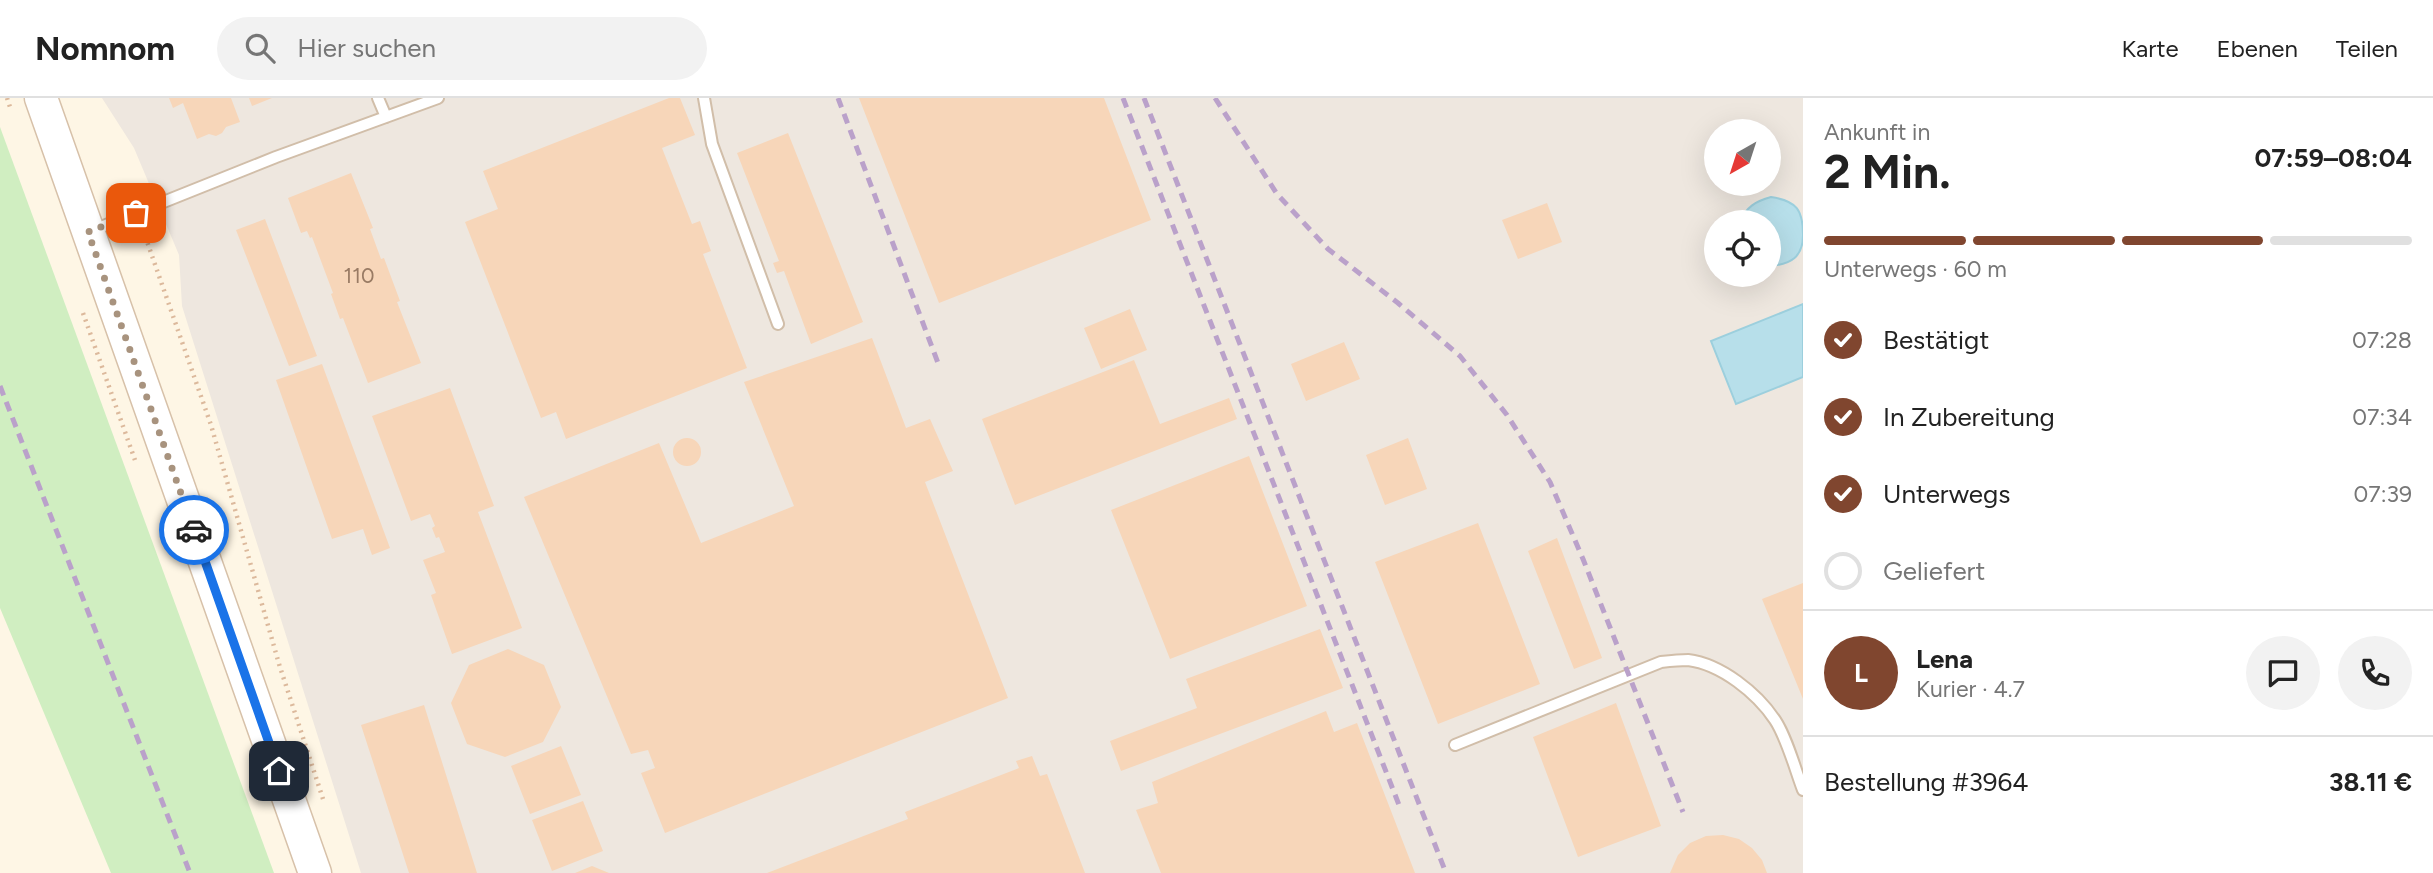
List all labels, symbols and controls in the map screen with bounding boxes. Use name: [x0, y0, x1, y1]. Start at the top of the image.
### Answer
search box: [217, 17, 707, 80]
text: Nomnom: [35, 29, 175, 68]
icon: search: [241, 29, 279, 67]
text: Hier suchen: [297, 32, 436, 64]
text: Karte: [2122, 34, 2179, 63]
text: Ebenen: [2217, 34, 2298, 63]
text: Teilen: [2336, 34, 2398, 63]
text: Ankunft in: [1824, 118, 1930, 146]
north arrow: [1704, 119, 1782, 196]
map controls: [1704, 119, 1781, 287]
text: 07:59–08:04: [2254, 142, 2412, 174]
text: 2 Min.: [1824, 144, 1951, 200]
pin: [106, 183, 166, 243]
icon: bag: [117, 194, 155, 232]
button: locate: [1704, 210, 1781, 287]
text: Unterwegs · 60 m: [1824, 255, 2007, 283]
house number: 110: [344, 263, 374, 288]
icon: check: [1824, 321, 1862, 359]
text: Bestätigt: [1883, 324, 1989, 356]
text: 07:28: [2352, 326, 2412, 354]
icon: check: [1824, 398, 1862, 436]
text: In Zubereitung: [1883, 401, 2055, 433]
text: 07:34: [2352, 403, 2412, 431]
icon: check: [1824, 475, 1862, 513]
text: Unterwegs: [1883, 478, 2010, 510]
text: 07:39: [2354, 480, 2412, 508]
courier: [159, 495, 229, 565]
icon: car: [175, 511, 213, 549]
text: Geliefert: [1883, 555, 1985, 587]
button: chat: [2246, 636, 2320, 710]
button: phone: [2338, 636, 2412, 710]
text: Lena: [1916, 643, 1973, 675]
text: L: [1854, 657, 1868, 689]
text: Kurier · 4.7: [1916, 675, 2025, 703]
pin: [249, 741, 309, 801]
icon: home: [260, 752, 298, 790]
text: Bestellung #3964: [1824, 766, 2028, 798]
text: 38.11 €: [2329, 766, 2412, 798]

